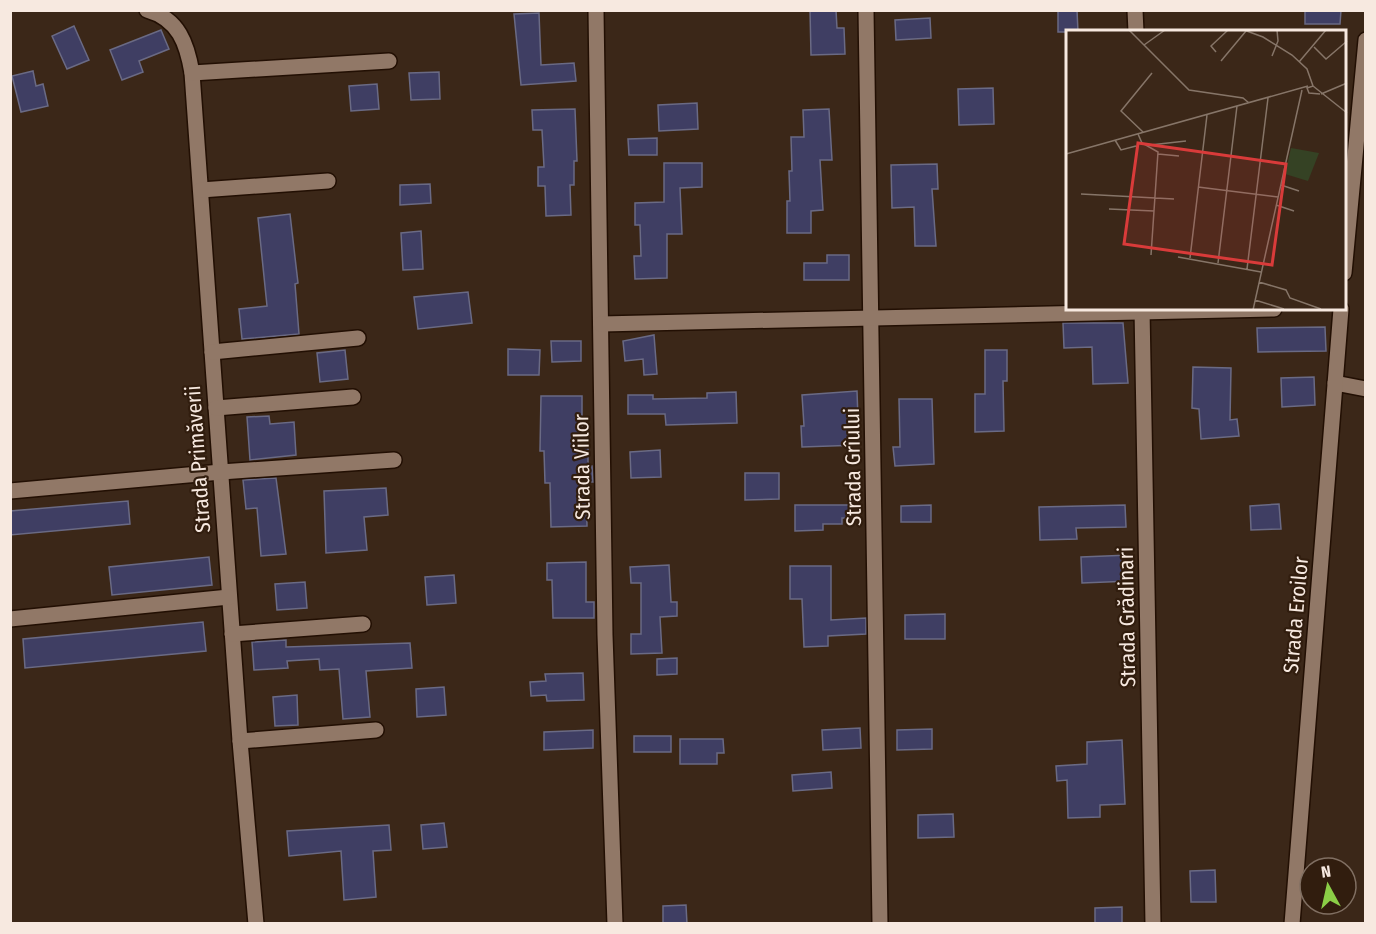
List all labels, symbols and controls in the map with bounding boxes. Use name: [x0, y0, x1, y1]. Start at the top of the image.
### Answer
inset map: [1066, 30, 1346, 310]
street label: Strada Primăverii: [180, 384, 216, 534]
street label: Strada Grîului: [839, 408, 867, 526]
street label: Strada Viilor: [568, 413, 596, 520]
street label: Strada Grădinari: [1113, 547, 1141, 687]
street label: Strada Eroilor: [1278, 555, 1314, 675]
north arrow: [1298, 856, 1358, 916]
text: N: [1320, 862, 1332, 882]

